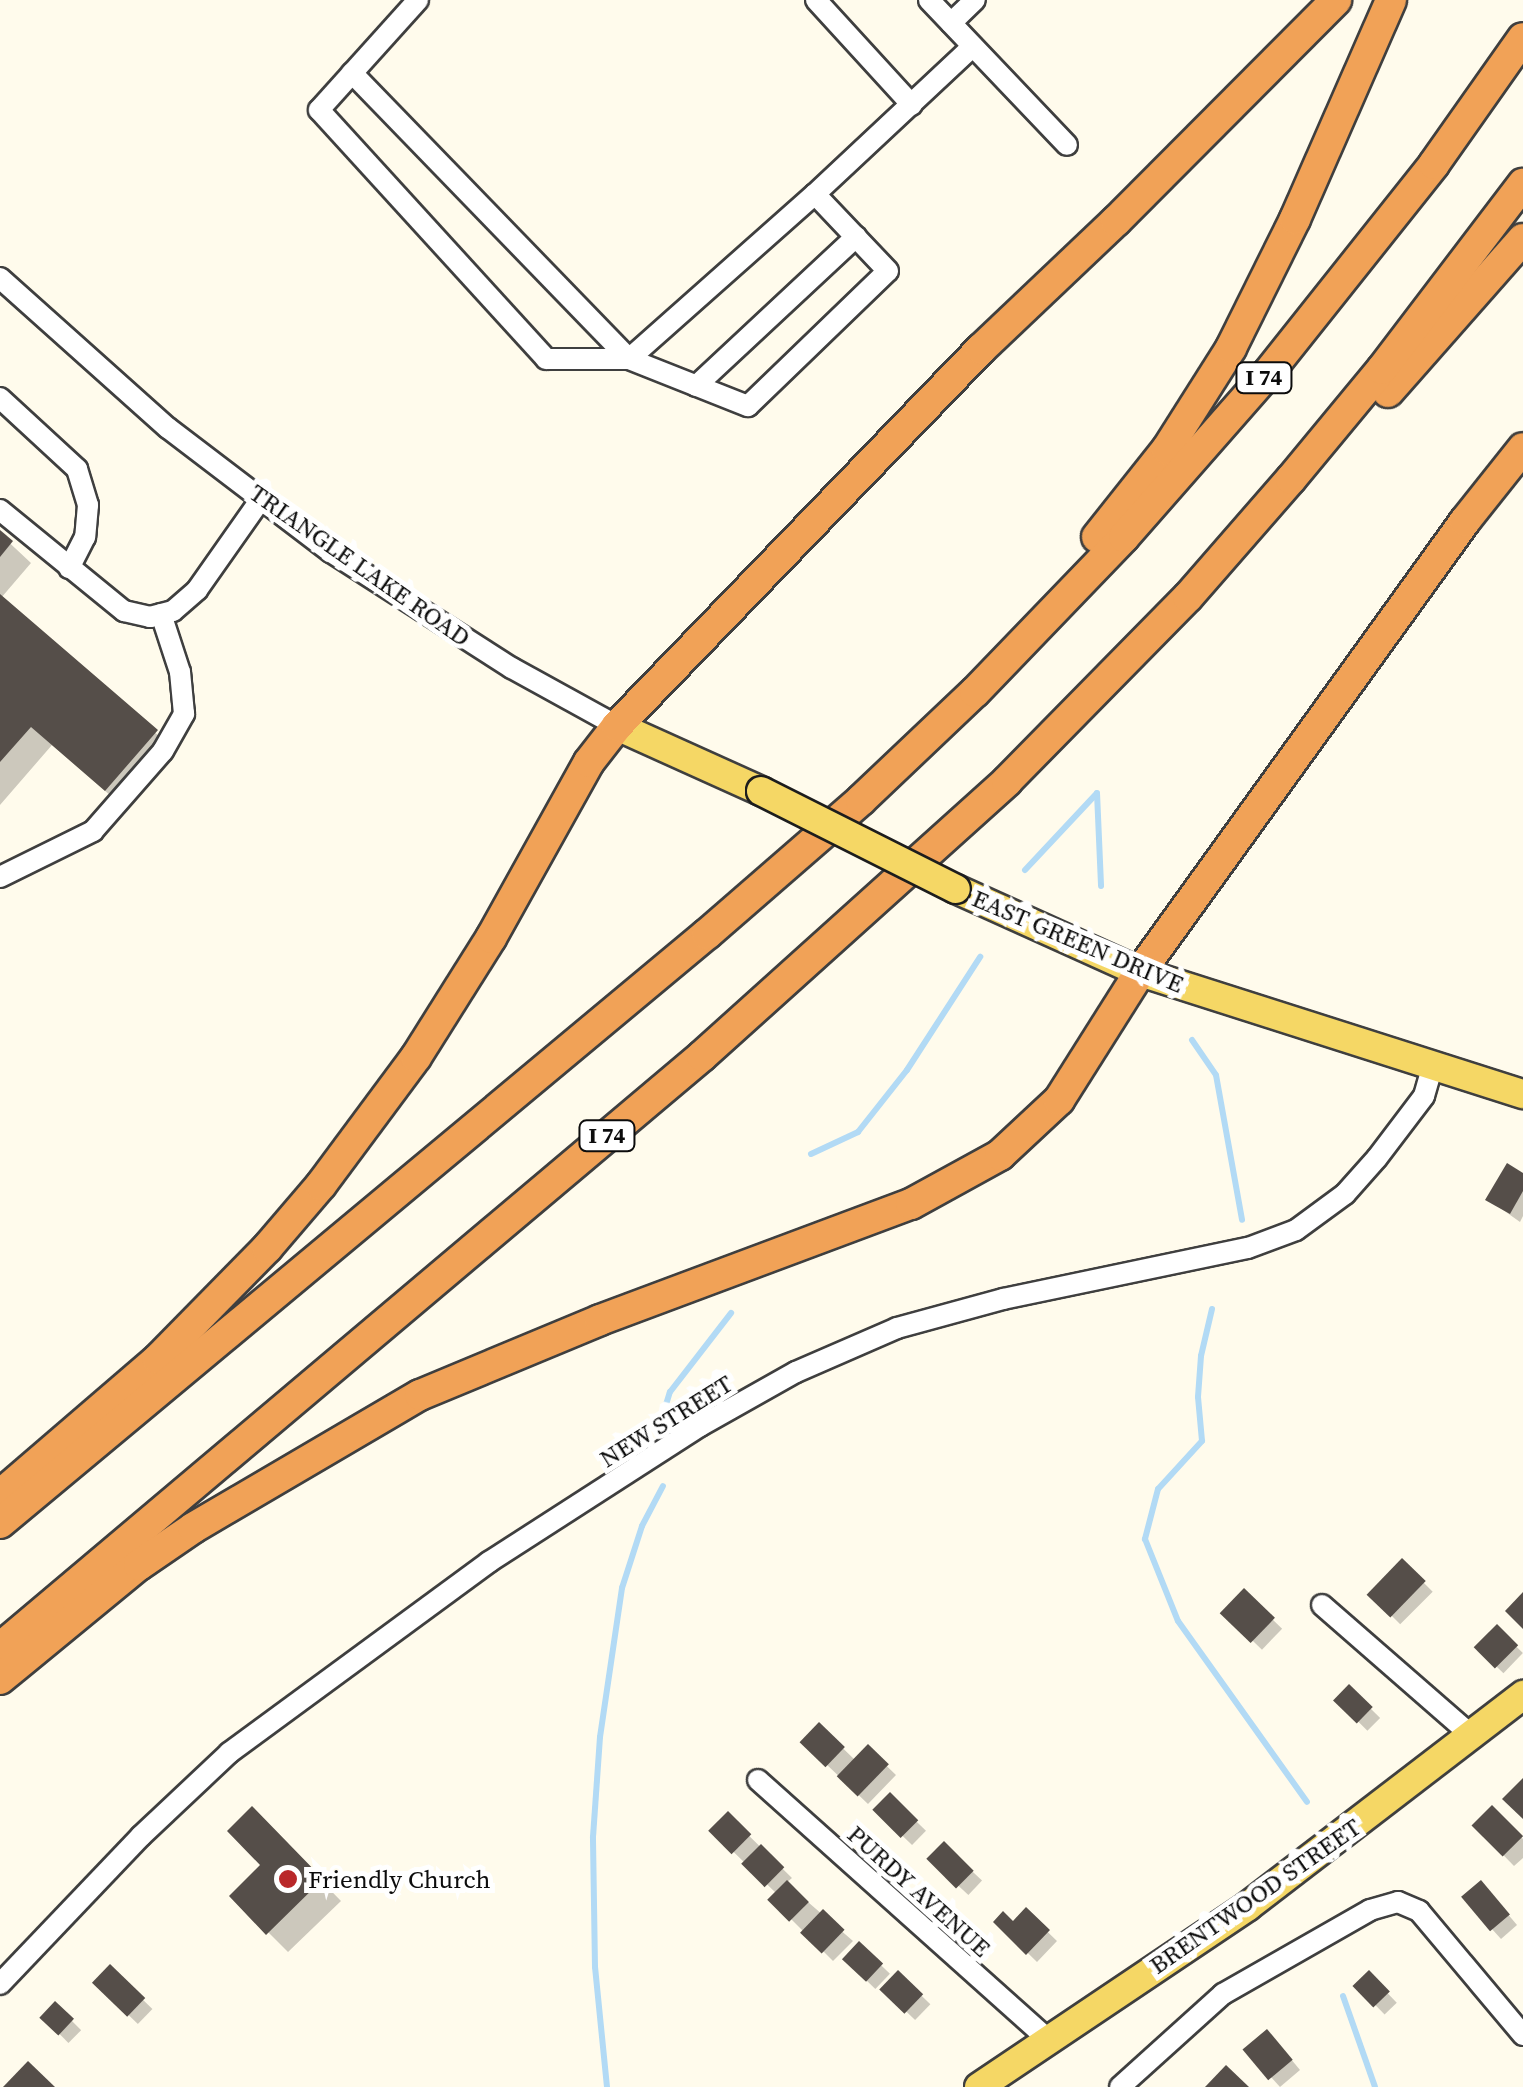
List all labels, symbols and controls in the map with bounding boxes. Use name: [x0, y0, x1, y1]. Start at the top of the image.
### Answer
road number: I 74: [1234, 361, 1294, 395]
street label: TRIANGLE LAKE ROAD: [244, 477, 476, 653]
street label: EAST GREEN DRIVE: [968, 883, 1188, 999]
road number: I 74: [577, 1119, 637, 1153]
street label: NEW STREET: [594, 1368, 738, 1474]
street label: BRENTWOOD STREET: [1144, 1812, 1366, 1980]
street label: PURDY AVENUE: [841, 1819, 997, 1963]
place label: Friendly Church: [308, 1864, 490, 1894]
marker: Friendly Church: [277, 1868, 299, 1890]

